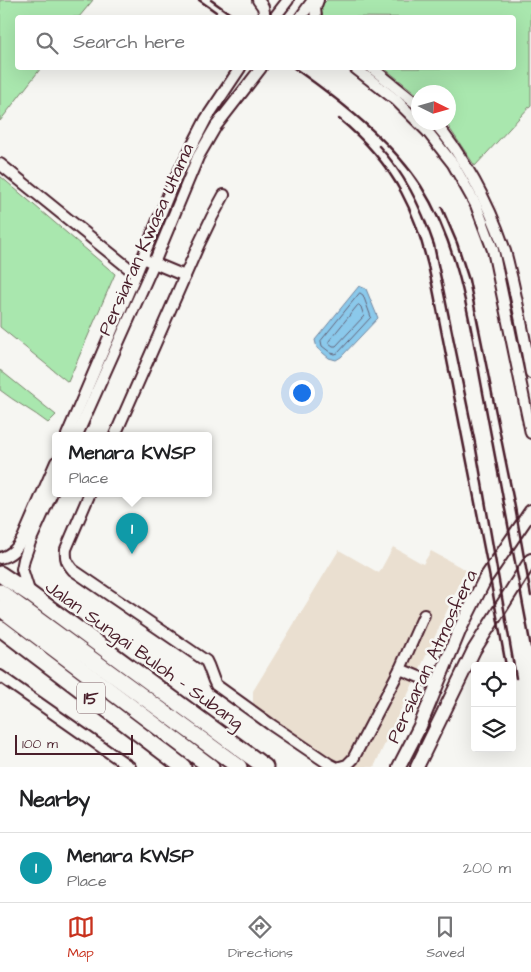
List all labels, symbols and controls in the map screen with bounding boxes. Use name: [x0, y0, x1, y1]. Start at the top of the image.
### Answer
search box: [15, 15, 516, 70]
icon: search: [33, 29, 61, 57]
text: Search here: [73, 29, 185, 56]
north arrow: [411, 85, 456, 130]
street label: Persiaran Kwasa Utama: [92, 139, 201, 340]
your location: [289, 380, 315, 406]
popup: [52, 432, 212, 497]
text: Menara KWSP: [69, 440, 195, 467]
text: Place: [69, 467, 108, 489]
pin: 1: [116, 513, 148, 554]
street label: Persiaran Atmosfera: [380, 565, 485, 748]
street label: Jalan Sungai Buloh - Subang: [39, 574, 249, 737]
map controls: [471, 662, 516, 752]
button: locate: [471, 662, 516, 707]
road number: 15: [77, 682, 105, 714]
button: layers: [471, 707, 516, 752]
scale bar: [15, 732, 132, 755]
text: 100 m: [22, 734, 58, 754]
text: Nearby: [20, 785, 90, 814]
text: Menara KWSP: [67, 843, 194, 870]
text: 1: [35, 857, 37, 879]
text: 200 m: [463, 857, 511, 879]
text: Place: [67, 870, 107, 892]
tab: Map: [67, 913, 95, 963]
tab: Directions: [228, 913, 293, 963]
tab: Saved: [426, 913, 464, 963]

